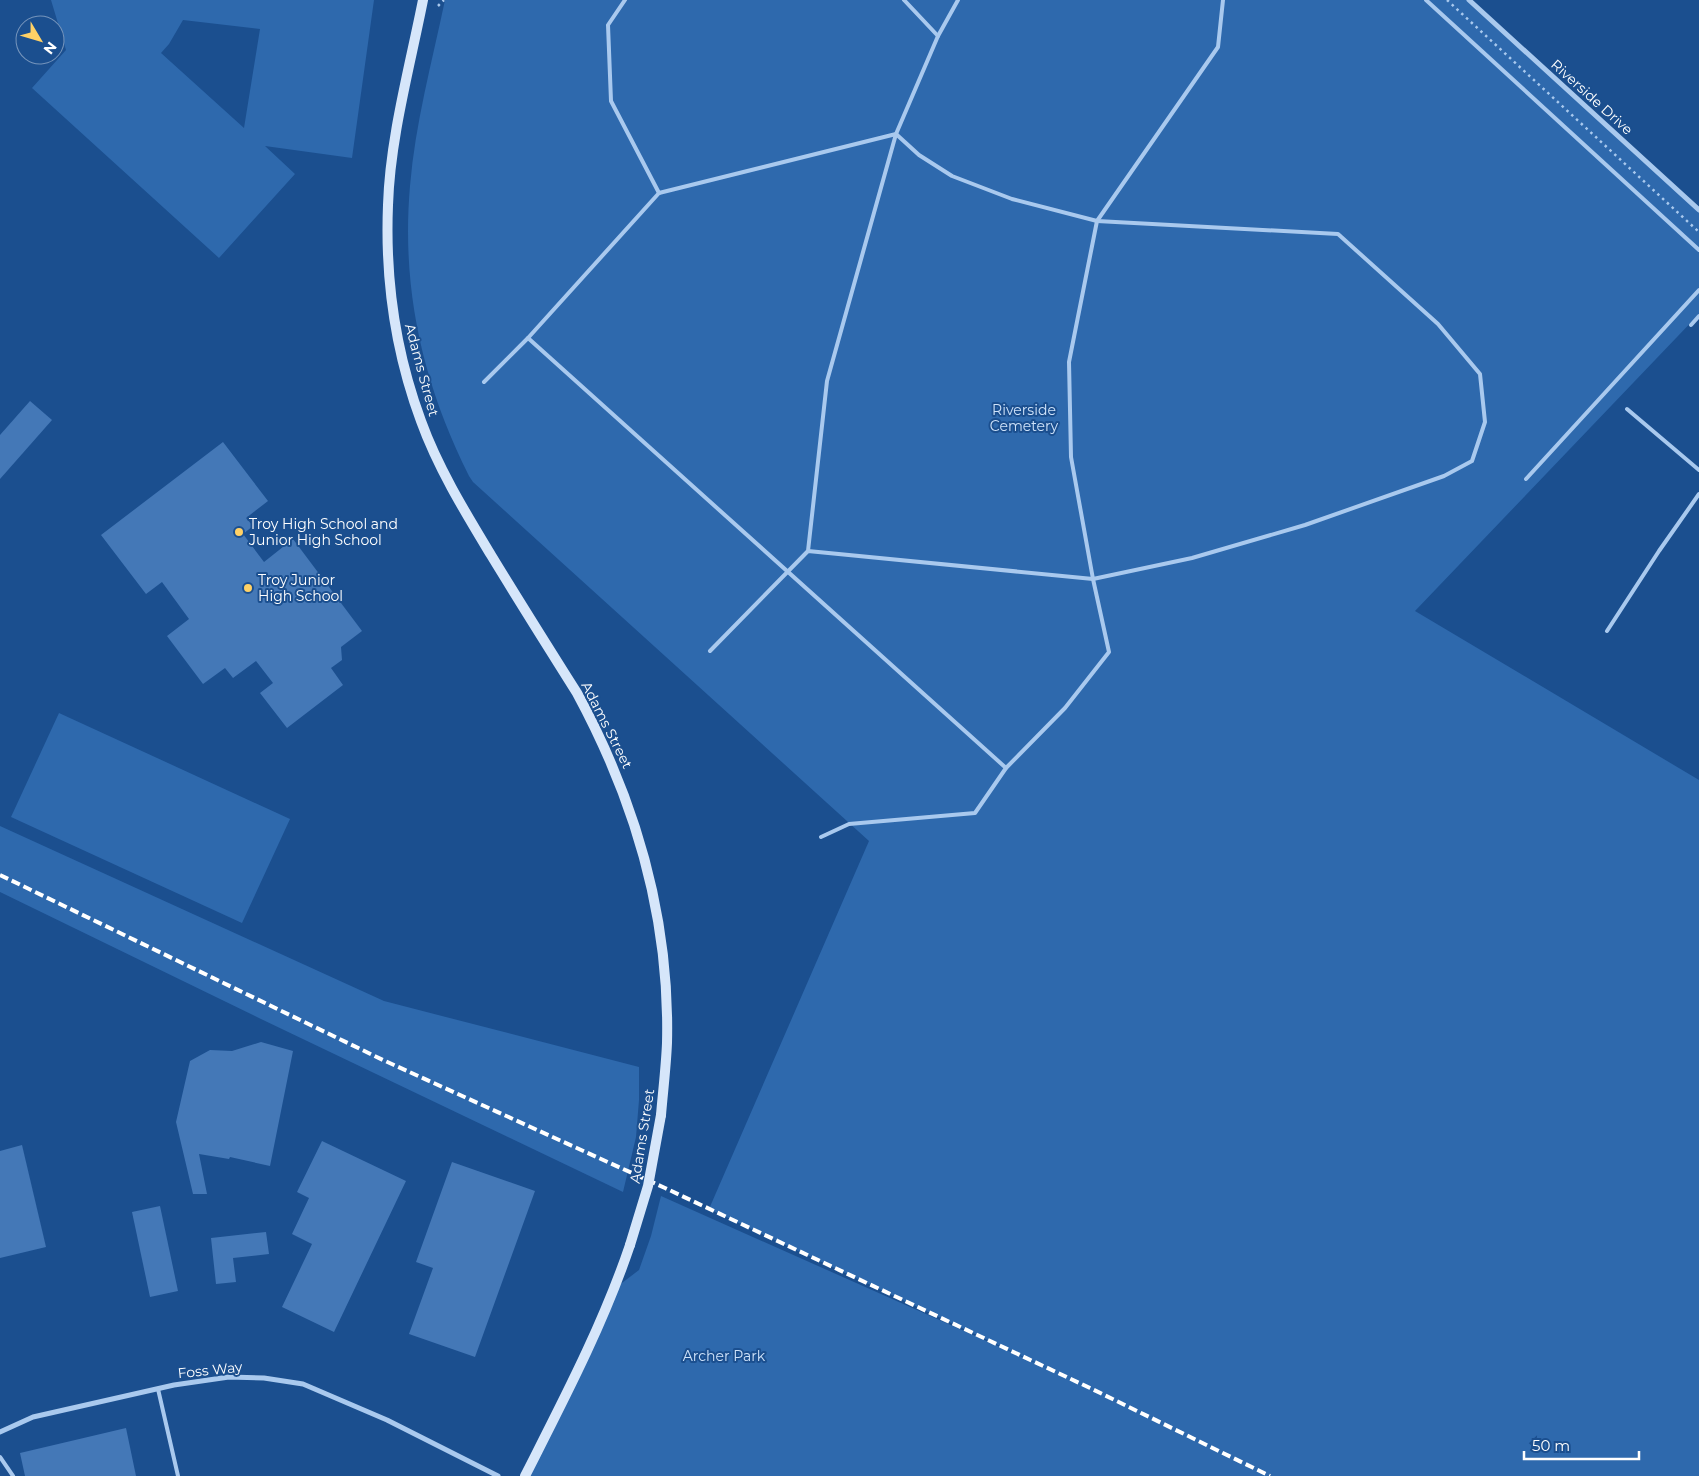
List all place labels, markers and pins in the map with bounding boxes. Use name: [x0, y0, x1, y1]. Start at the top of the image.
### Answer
place label: Troy High School and Junior High School: [248, 515, 398, 549]
marker: Troy High School and Junior High School: [233, 526, 245, 538]
place label: Troy Junior High School: [258, 571, 343, 605]
marker: Troy Junior High School: [242, 582, 254, 594]

